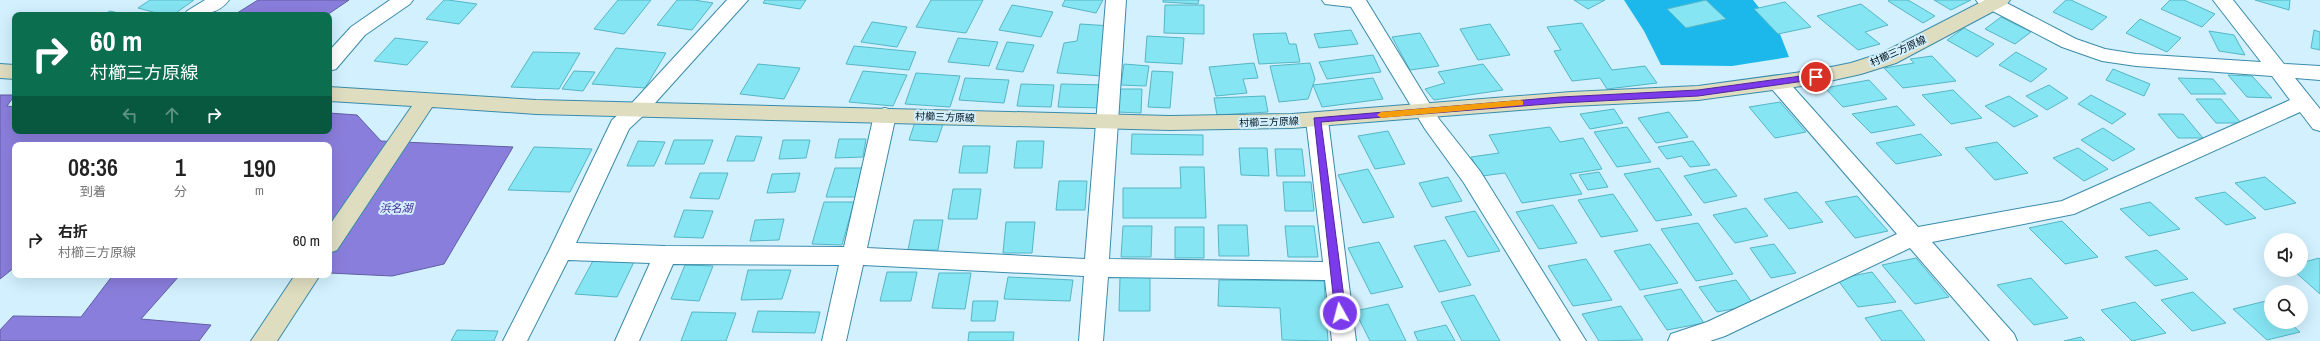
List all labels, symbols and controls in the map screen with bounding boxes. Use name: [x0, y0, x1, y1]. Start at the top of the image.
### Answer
text: 60 m: [90, 22, 142, 60]
icon: right: [24, 28, 76, 80]
street label: 村櫛三方原線: [1868, 33, 1928, 69]
text: 村櫛三方原線: [90, 60, 198, 85]
pin: [1799, 60, 1833, 94]
icon: arrive: [1805, 66, 1827, 88]
icon: left: [119, 104, 141, 126]
icon: ahead: [161, 104, 183, 126]
icon: right: [203, 104, 225, 126]
street label: 村櫛三方原線: [915, 109, 975, 125]
street label: 村櫛三方原線: [1239, 114, 1299, 130]
text: 08:36: [68, 151, 118, 183]
text: 1: [175, 151, 186, 183]
text: 190: [243, 152, 276, 184]
text: m: [255, 182, 264, 199]
text: 到着: [80, 183, 106, 200]
text: 分: [174, 183, 187, 200]
water label: 浜名湖: [380, 201, 414, 215]
text: 右折: [58, 221, 88, 242]
icon: right: [24, 229, 46, 251]
text: 60 m: [293, 230, 320, 251]
map controls: [2264, 233, 2308, 329]
button: sound: [2264, 233, 2308, 277]
text: 村櫛三方原線: [58, 244, 136, 261]
button: search: [2264, 285, 2308, 329]
position arrow: [1319, 292, 1361, 334]

